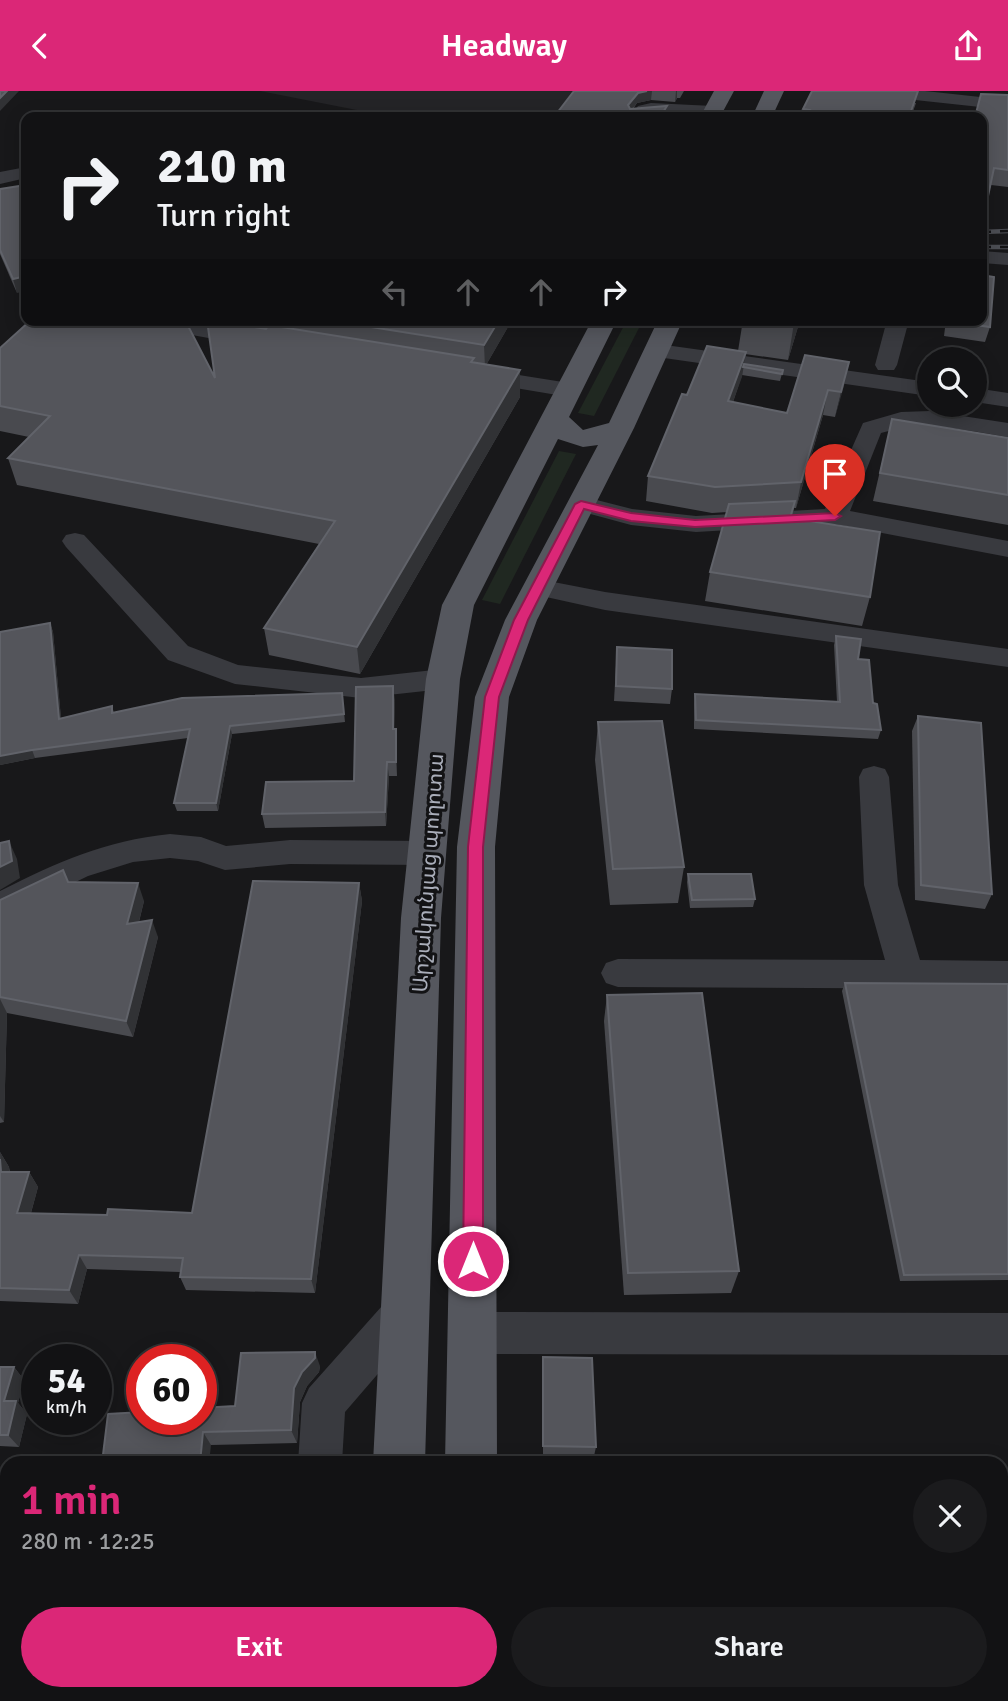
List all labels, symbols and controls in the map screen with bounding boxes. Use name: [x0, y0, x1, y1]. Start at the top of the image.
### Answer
text: Headway: [441, 26, 567, 65]
icon: back: [21, 27, 59, 65]
icon: share: [949, 27, 987, 65]
text: 210 m: [157, 136, 287, 196]
icon: right: [42, 140, 133, 231]
text: Turn right: [157, 196, 290, 235]
icon: left: [376, 273, 414, 311]
icon: ahead: [449, 273, 487, 311]
icon: ahead: [522, 273, 560, 311]
icon: right: [595, 273, 633, 311]
map controls: [917, 347, 987, 417]
button: search: [917, 347, 987, 417]
pin: [805, 444, 865, 516]
icon: arrive: [816, 455, 854, 493]
street label: Արշակունյաց պողոտա: [407, 753, 449, 993]
position arrow: [436, 1224, 510, 1298]
speed limit sign: 60: [126, 1344, 217, 1435]
text: 54: [48, 1359, 85, 1402]
text: km/h: [46, 1396, 87, 1418]
text: 1 min: [21, 1475, 122, 1526]
button: close: [913, 1479, 987, 1553]
text: 280 m · 12:25: [21, 1527, 155, 1556]
button: Exit: [21, 1607, 497, 1687]
button: Share: [511, 1607, 987, 1687]

